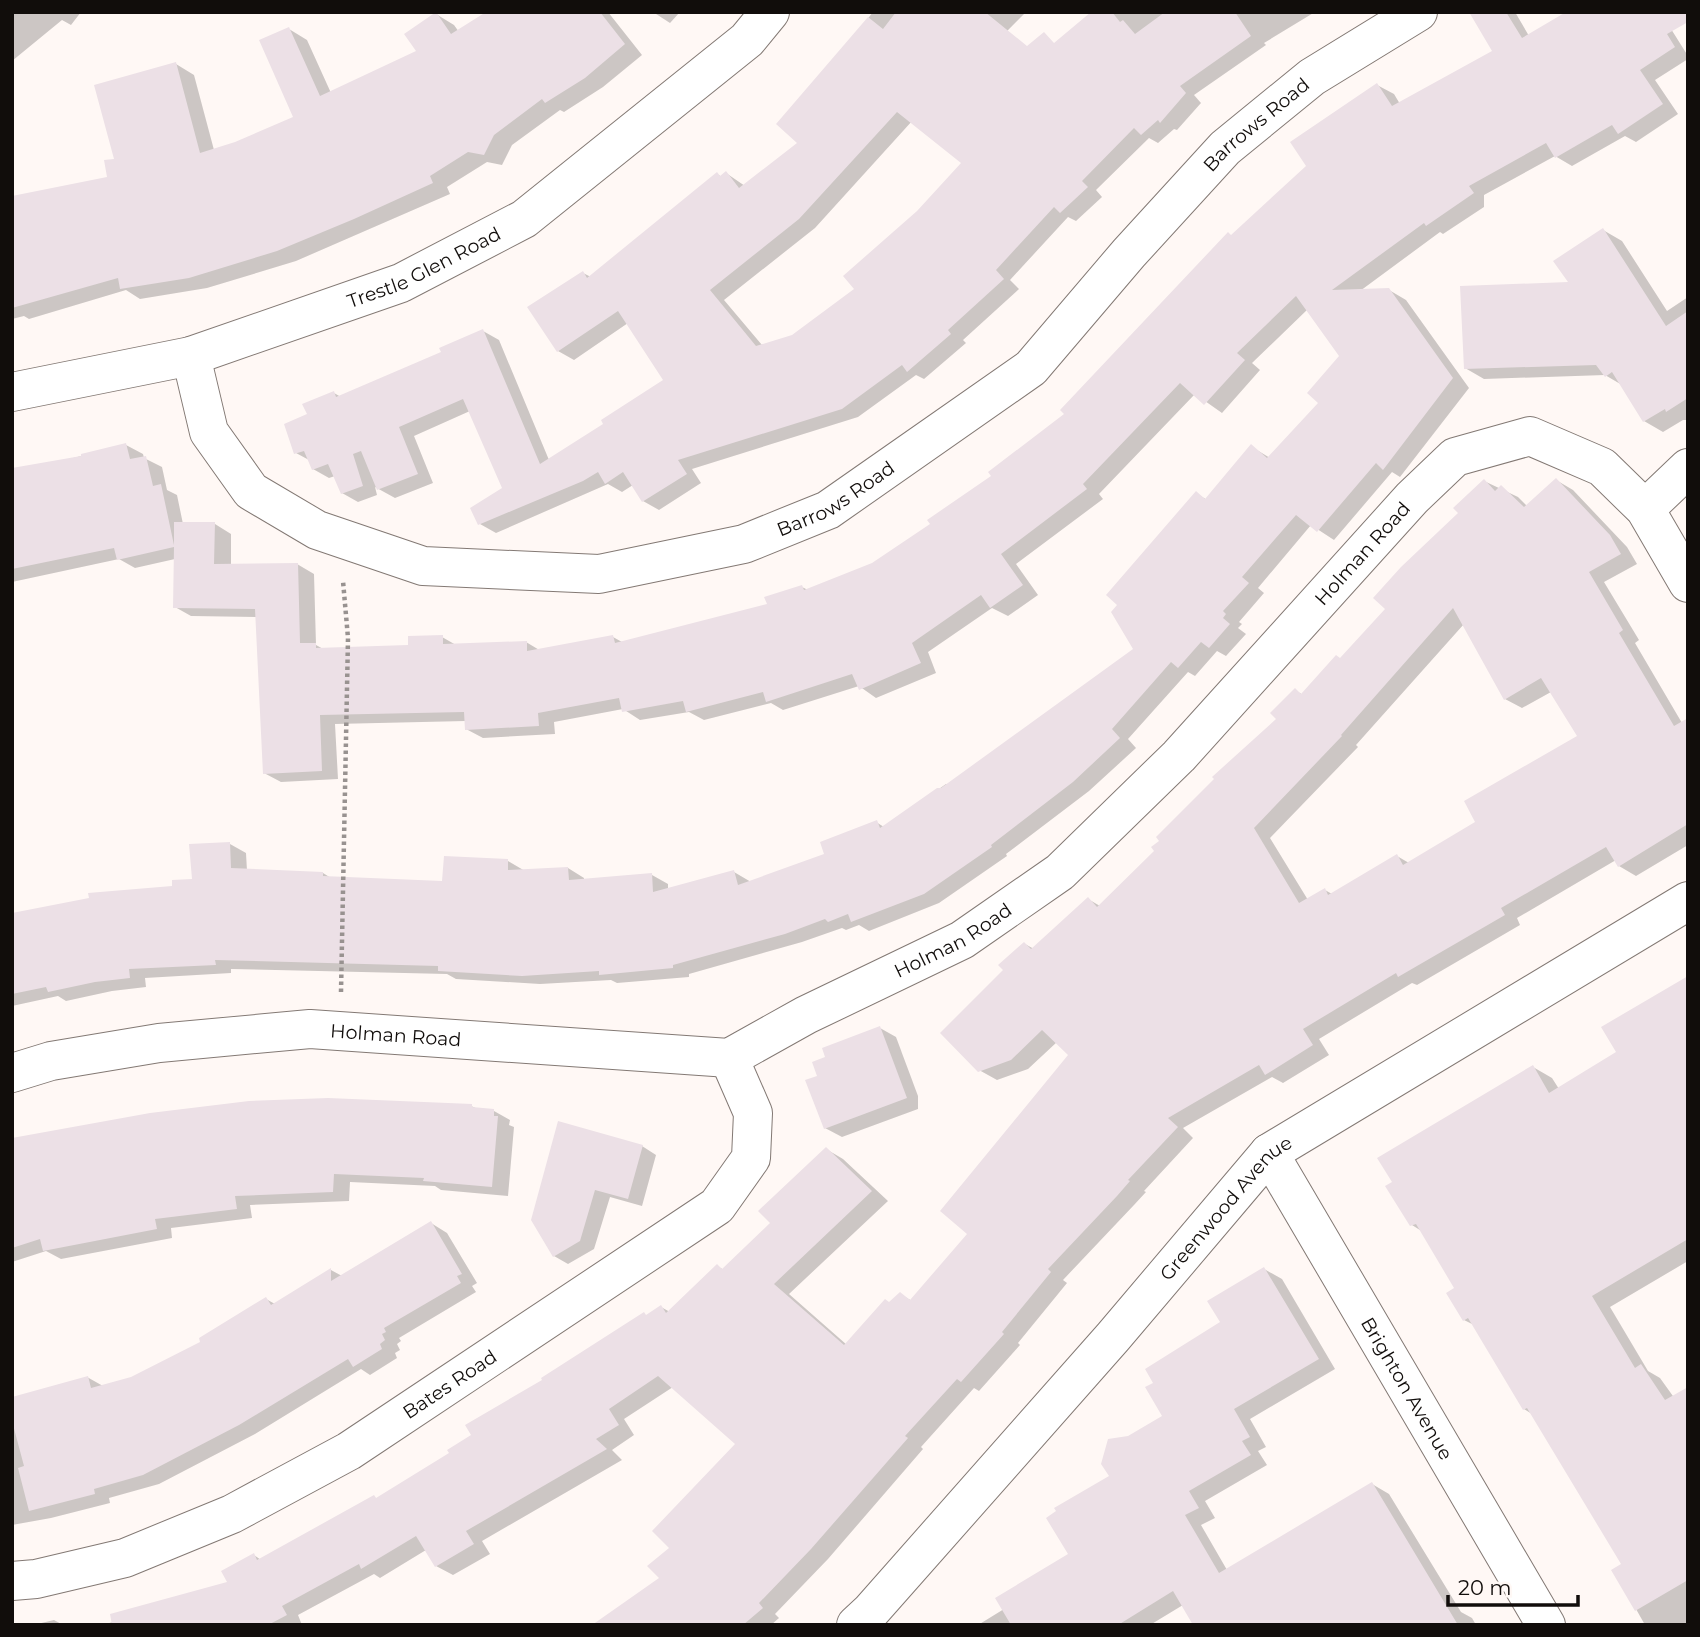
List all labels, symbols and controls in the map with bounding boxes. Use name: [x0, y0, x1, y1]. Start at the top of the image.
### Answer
street label: Barrows Road: [1198, 73, 1314, 176]
street label: Trestle Glen Road: [344, 222, 504, 312]
street label: Barrows Road: [773, 456, 899, 541]
street label: Holman Road: [1310, 497, 1415, 610]
street label: Holman Road: [890, 898, 1016, 982]
street label: Holman Road: [329, 1019, 462, 1051]
street label: Greenwood Avenue: [1155, 1131, 1296, 1285]
street label: Brighton Avenue: [1356, 1313, 1458, 1464]
street label: Bates Road: [398, 1344, 501, 1424]
scale bar: [1448, 1564, 1578, 1608]
text: 20 m: [1458, 1575, 1512, 1600]

